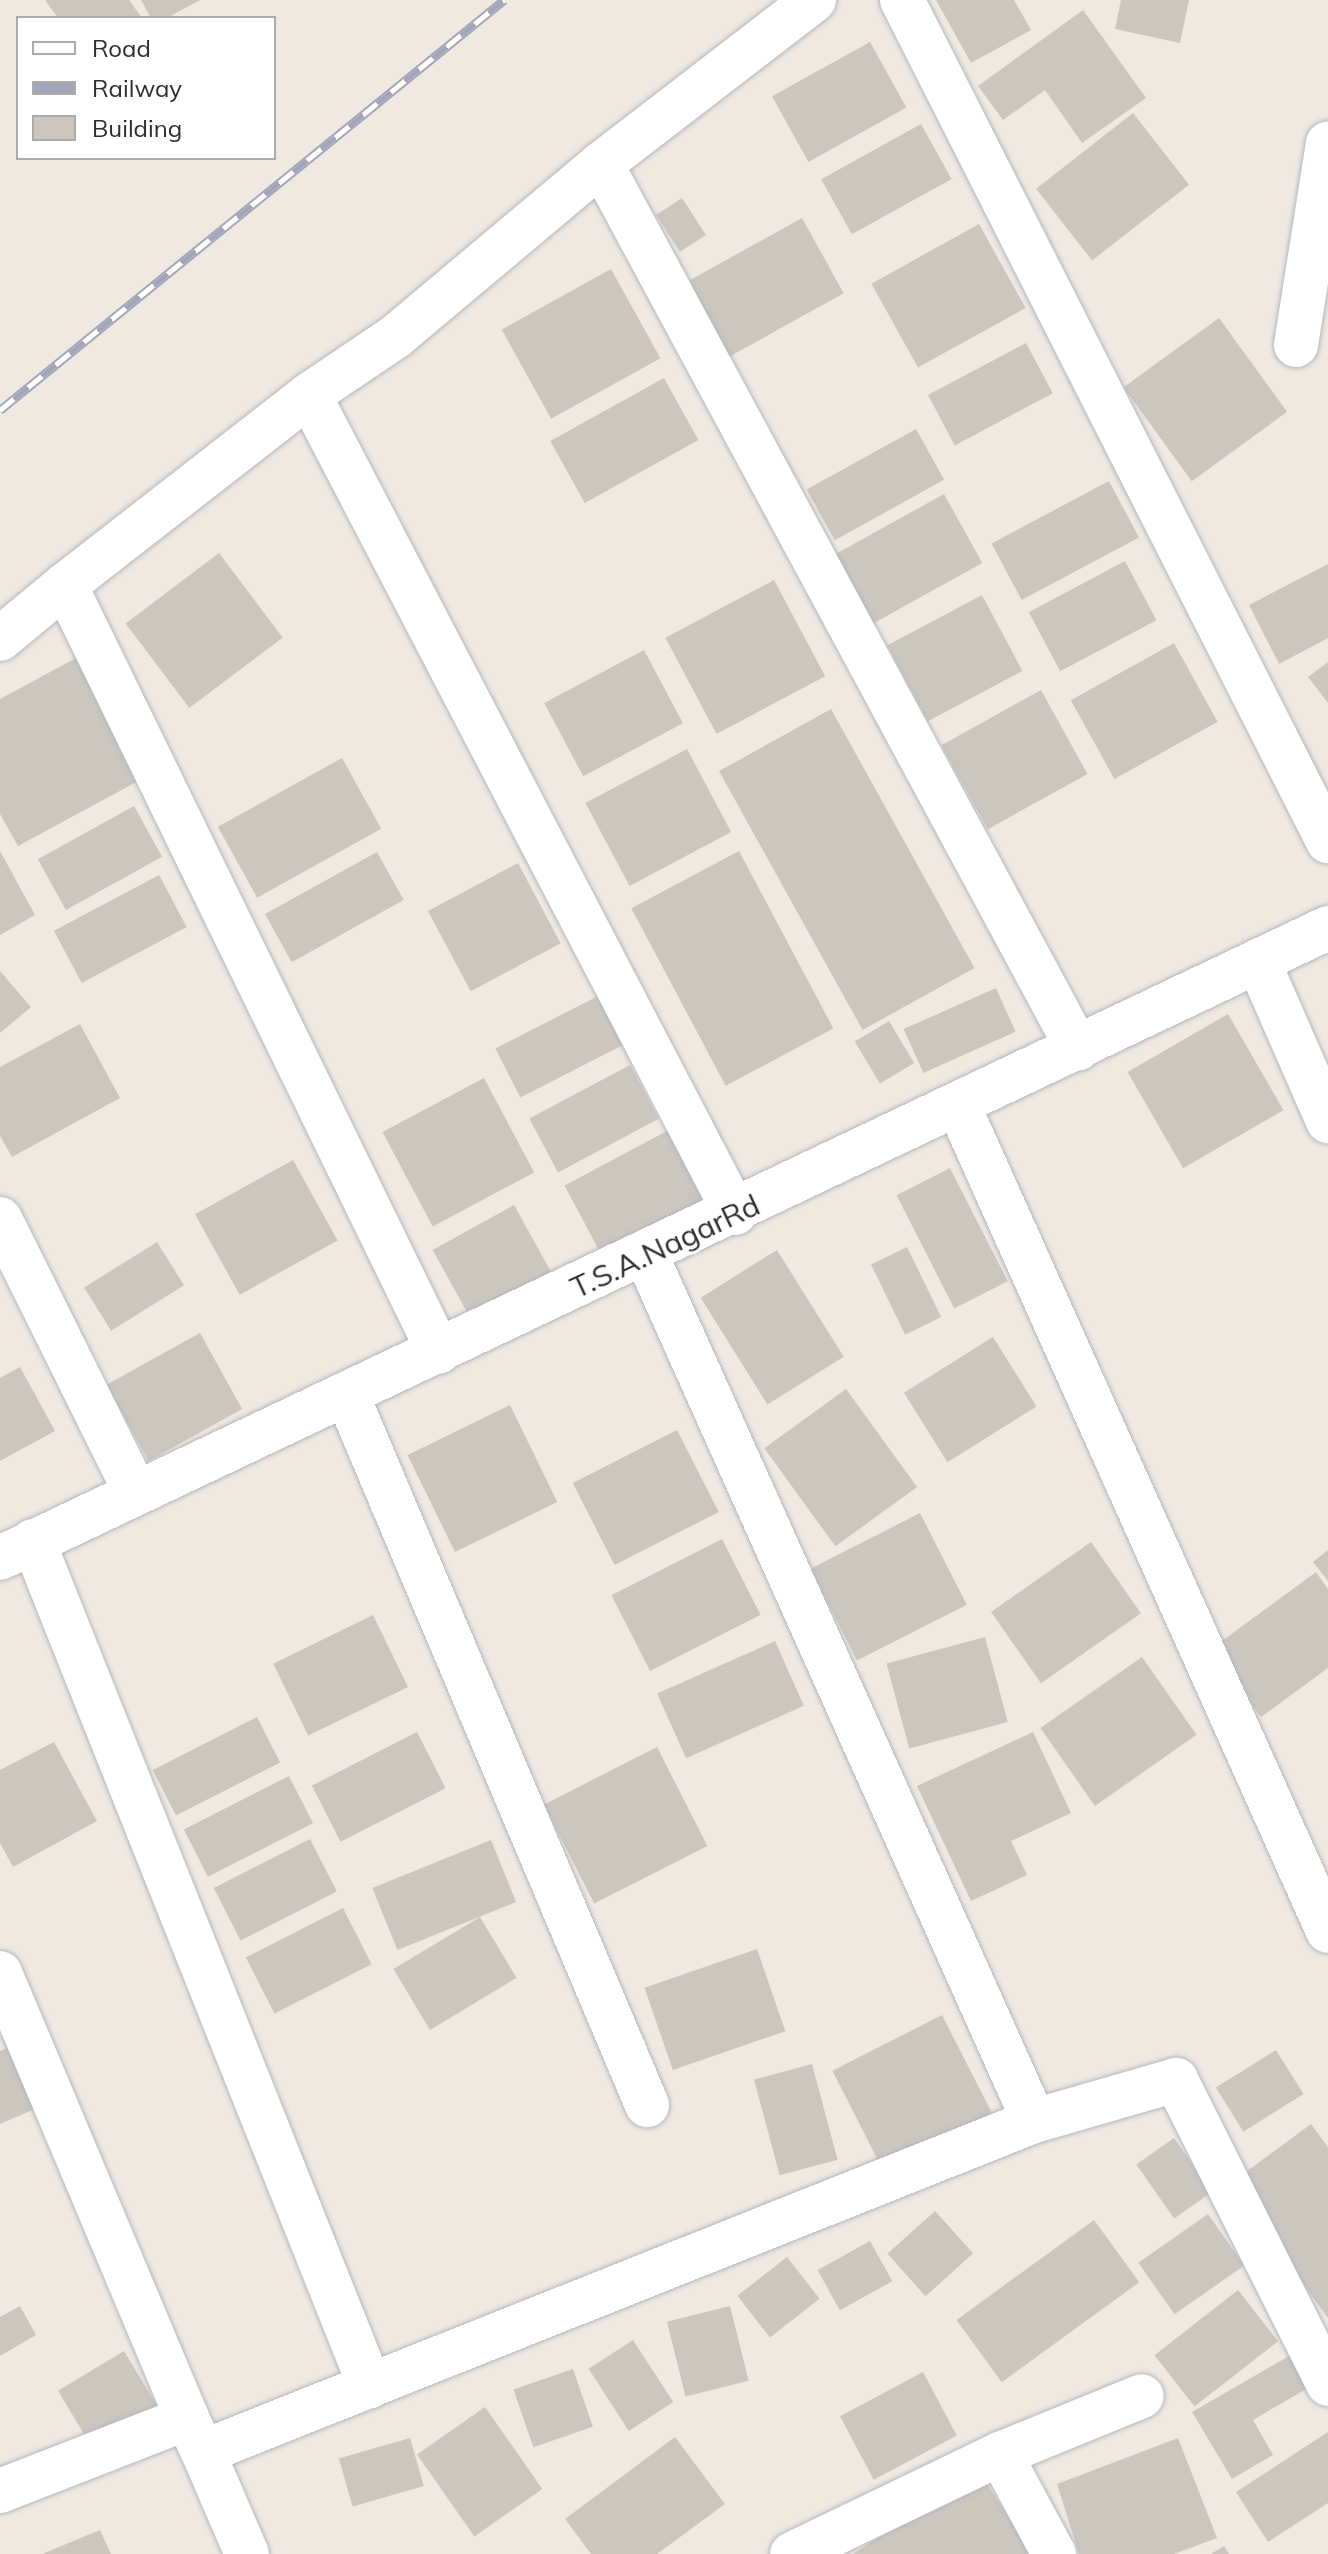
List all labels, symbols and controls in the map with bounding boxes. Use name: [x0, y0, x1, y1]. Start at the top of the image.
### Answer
legend: [16, 16, 276, 160]
text: Road: [92, 33, 151, 63]
text: Railway: [92, 73, 182, 103]
text: Building: [92, 113, 182, 143]
street label: T.S.A.NagarRd: [565, 1186, 765, 1306]

